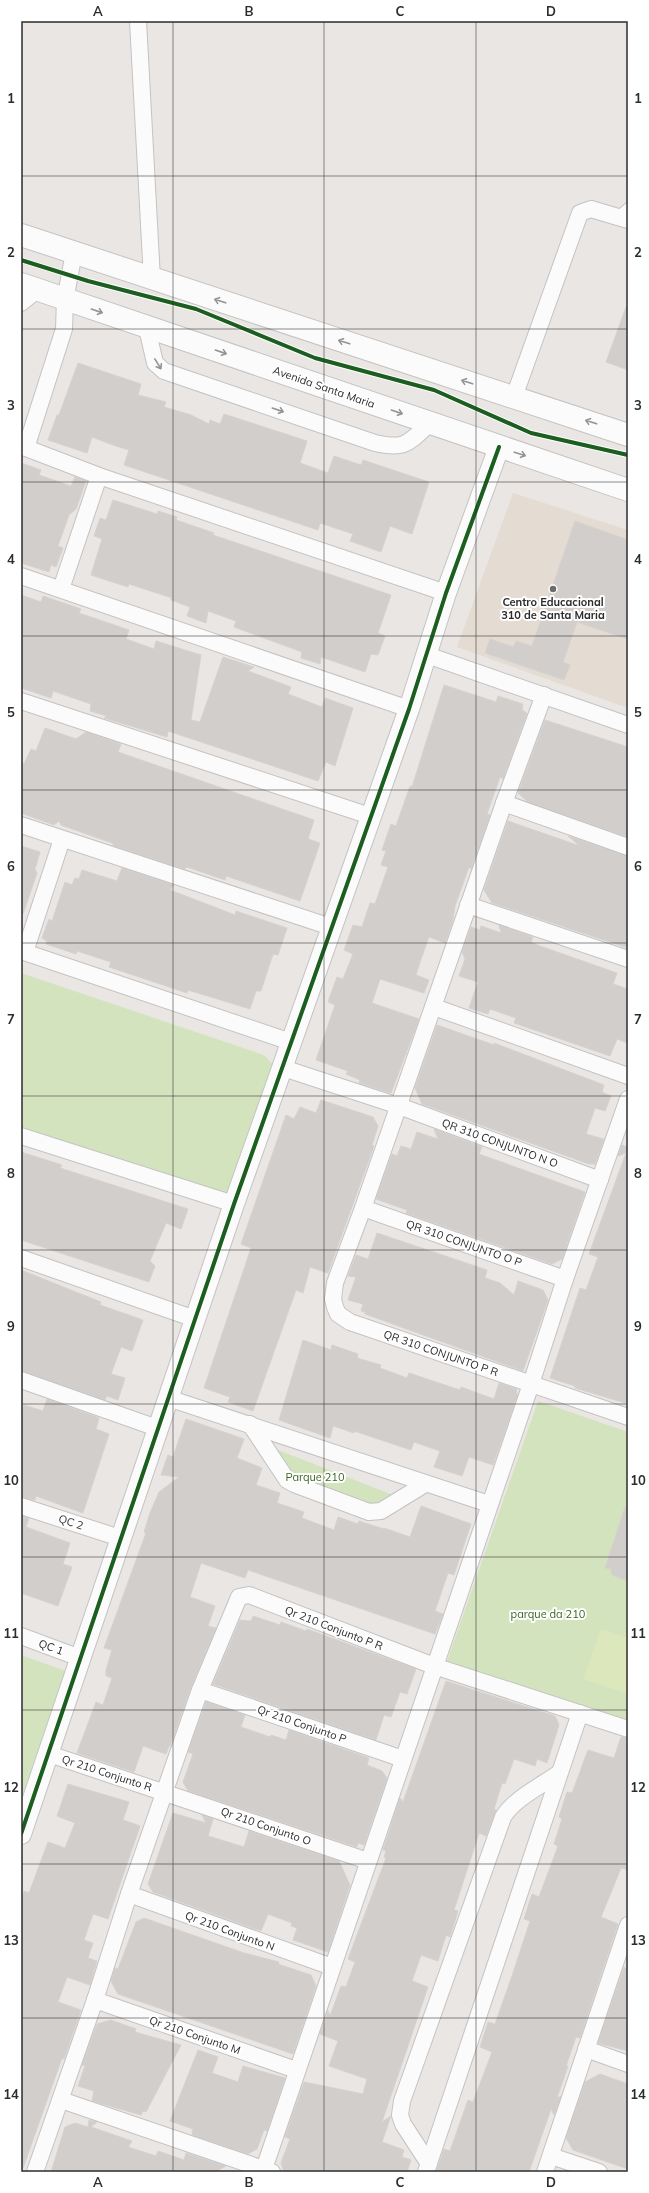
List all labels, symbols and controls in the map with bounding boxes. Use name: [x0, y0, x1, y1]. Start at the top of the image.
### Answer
text: A: [93, 3, 103, 19]
text: B: [245, 3, 254, 19]
text: C: [396, 3, 405, 19]
text: D: [546, 3, 556, 19]
text: 1: [7, 90, 15, 106]
text: 1: [634, 90, 642, 106]
text: 2: [7, 244, 15, 260]
text: 2: [634, 244, 642, 260]
one-way arrow: [214, 297, 227, 304]
one-way arrow: [91, 308, 104, 315]
one-way arrow: [337, 338, 350, 345]
one-way arrow: [214, 349, 226, 357]
one-way arrow: [154, 359, 162, 370]
street label: Avenida Santa Maria: [271, 363, 377, 411]
one-way arrow: [461, 378, 474, 385]
text: 3: [7, 397, 15, 413]
text: 3: [634, 397, 642, 413]
one-way arrow: [271, 407, 284, 414]
one-way arrow: [390, 409, 403, 416]
one-way arrow: [585, 418, 597, 426]
one-way arrow: [513, 451, 526, 458]
text: 4: [7, 551, 15, 567]
text: 4: [634, 551, 642, 567]
marker: Centro Educacional 310 de Santa Maria: [548, 584, 558, 594]
place label: Centro Educacional 310 de Santa Maria: [501, 595, 605, 622]
text: 5: [7, 704, 15, 720]
text: 5: [634, 704, 642, 720]
text: 6: [7, 858, 15, 874]
text: 6: [634, 858, 642, 874]
text: 7: [7, 1011, 15, 1027]
text: 7: [634, 1011, 642, 1027]
street label: QR 310 CONJUNTO N O: [440, 1115, 560, 1171]
text: 8: [7, 1165, 15, 1181]
text: 8: [634, 1165, 642, 1181]
street label: QR 310 CONJUNTO O P: [404, 1217, 524, 1269]
text: 9: [7, 1318, 15, 1334]
text: 9: [634, 1318, 642, 1334]
street label: QR 310 CONJUNTO P R: [382, 1327, 501, 1379]
park label: Parque 210: [285, 1470, 345, 1484]
text: 10: [3, 1472, 19, 1488]
text: 10: [630, 1472, 646, 1488]
street label: QC 2: [57, 1511, 86, 1533]
street label: Qr 210 Conjunto P R: [283, 1603, 385, 1653]
park label: parque da 210: [511, 1607, 586, 1621]
text: 11: [3, 1625, 19, 1641]
text: 11: [630, 1625, 646, 1641]
street label: QC 1: [37, 1636, 65, 1658]
street label: Qr 210 Conjunto P: [256, 1702, 348, 1746]
street label: Qr 210 Conjunto R: [60, 1752, 154, 1794]
text: 12: [3, 1779, 19, 1795]
text: 12: [630, 1779, 646, 1795]
street label: Qr 210 Conjunto O: [219, 1804, 313, 1848]
street label: Qr 210 Conjunto N: [183, 1908, 277, 1954]
text: 13: [3, 1932, 19, 1948]
text: 13: [630, 1932, 646, 1948]
street label: Qr 210 Conjunto M: [147, 2013, 243, 2057]
text: 14: [3, 2086, 19, 2102]
text: 14: [630, 2086, 646, 2102]
text: A: [93, 2174, 103, 2190]
text: B: [245, 2174, 254, 2190]
text: C: [396, 2174, 405, 2190]
text: D: [546, 2174, 556, 2190]

